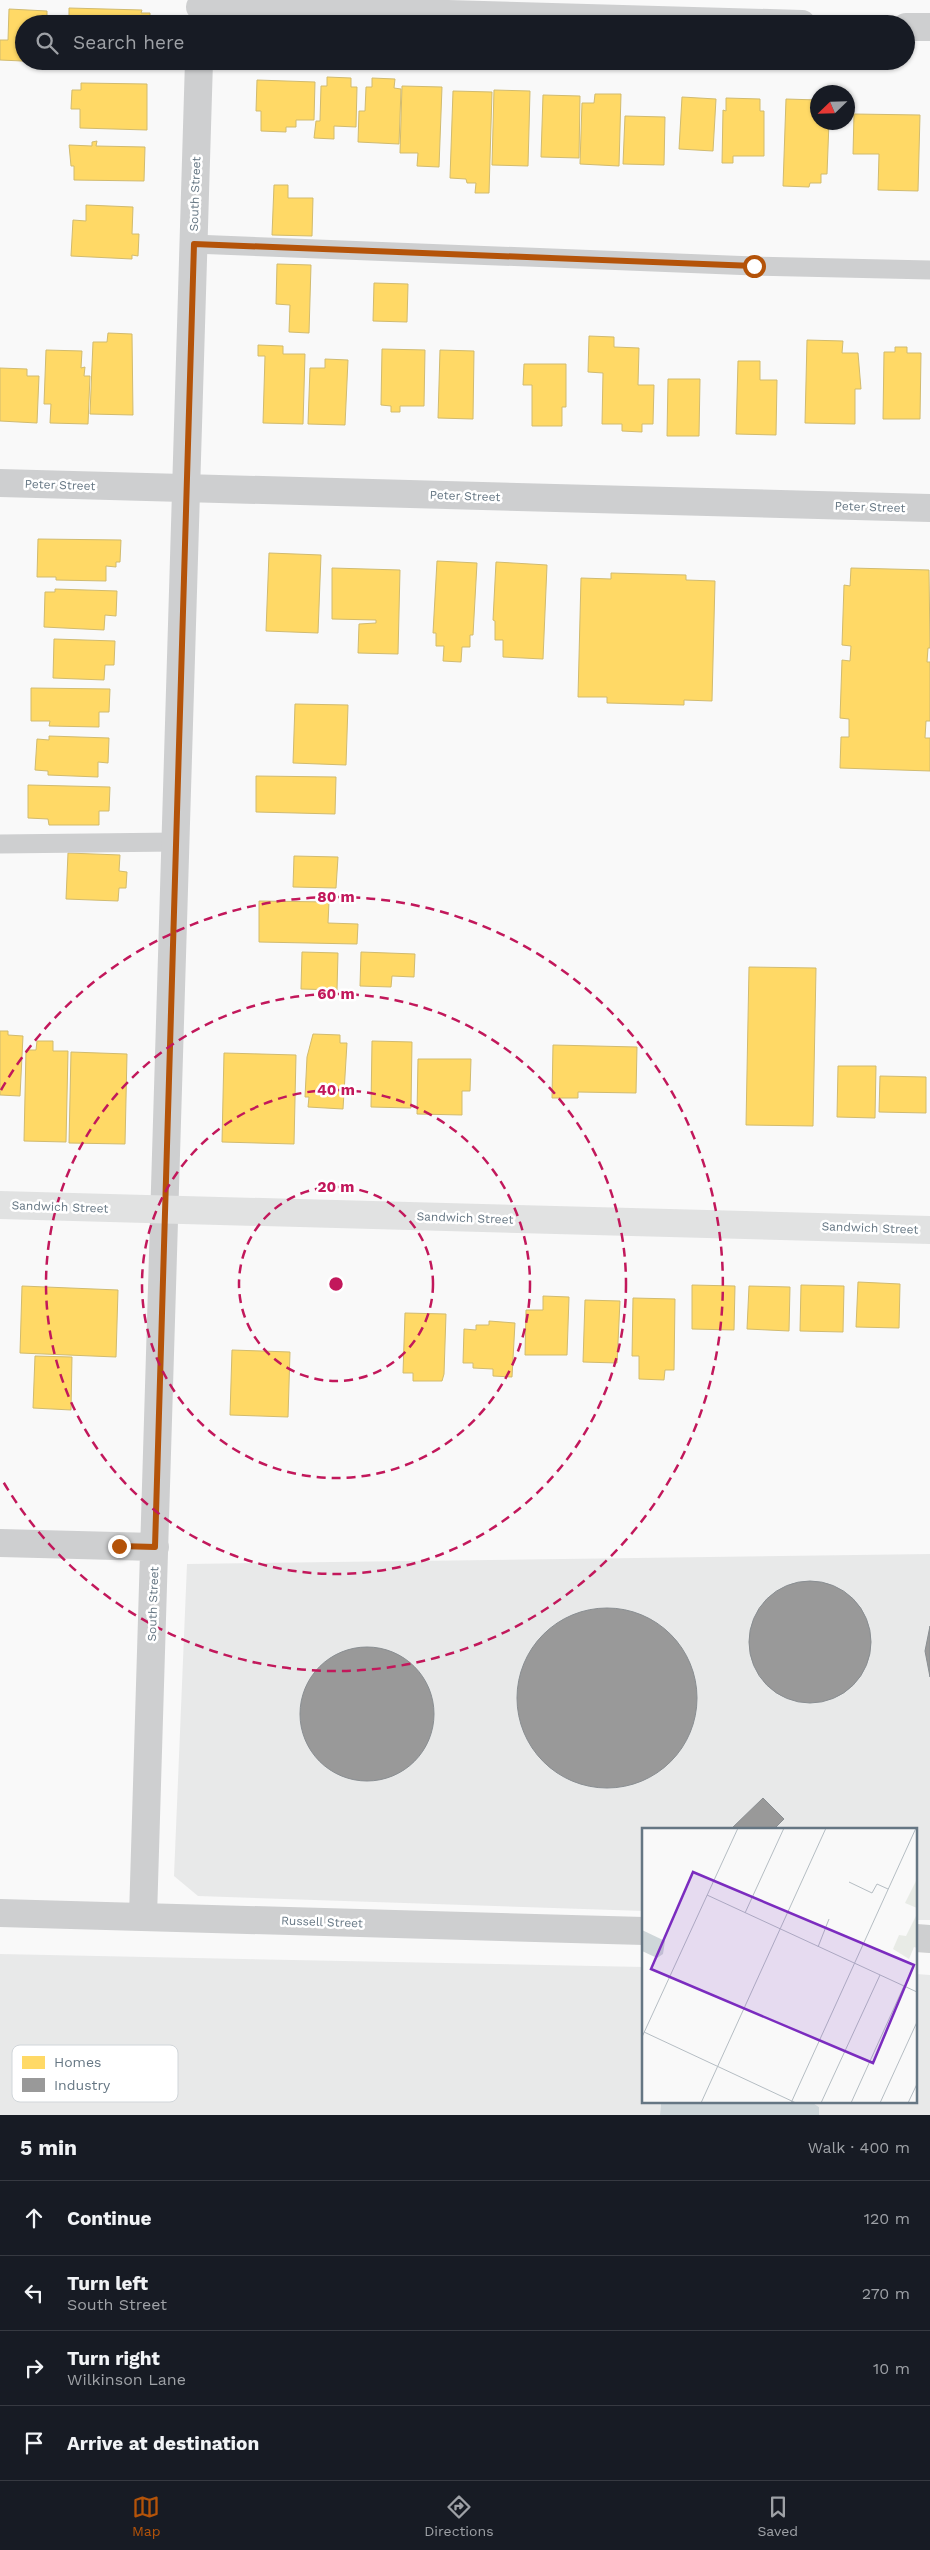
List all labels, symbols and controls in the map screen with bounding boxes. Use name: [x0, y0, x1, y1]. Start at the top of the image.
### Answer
search box: [15, 15, 915, 70]
icon: search: [33, 29, 61, 57]
text: Search here: [73, 31, 184, 54]
north arrow: [810, 85, 855, 130]
street label: South Street: [187, 156, 203, 232]
route start: [743, 255, 766, 278]
street label: Peter Street: [24, 477, 96, 493]
street label: Peter Street: [429, 488, 501, 504]
street label: Peter Street: [834, 499, 906, 515]
text: 80 m: [317, 888, 355, 906]
text: 60 m: [317, 985, 355, 1003]
text: 40 m: [317, 1081, 355, 1099]
text: 20 m: [317, 1178, 355, 1196]
street label: Sandwich Street: [11, 1198, 109, 1216]
street label: Sandwich Street: [416, 1209, 514, 1227]
street label: Sandwich Street: [821, 1219, 919, 1237]
centre of rings: [327, 1275, 345, 1293]
route end: [108, 1535, 131, 1558]
street label: South Street: [145, 1566, 161, 1642]
inset map: [642, 1828, 918, 2102]
street label: Russell Street: [281, 1914, 363, 1930]
legend: [12, 2045, 178, 2102]
text: Homes: [54, 2054, 101, 2070]
text: Industry: [54, 2077, 111, 2093]
text: 5 min: [20, 2135, 77, 2160]
text: Walk · 400 m: [808, 2138, 910, 2157]
icon: ahead: [20, 2204, 48, 2232]
text: Continue: [67, 2207, 151, 2230]
text: 120 m: [864, 2209, 910, 2228]
text: Turn left: [67, 2272, 148, 2295]
icon: left: [20, 2279, 48, 2307]
text: 270 m: [862, 2284, 910, 2303]
text: South Street: [67, 2295, 167, 2314]
text: Turn right: [67, 2347, 160, 2370]
icon: right: [20, 2354, 48, 2382]
text: 10 m: [873, 2359, 910, 2378]
text: Wilkinson Lane: [67, 2370, 186, 2389]
icon: arrive: [20, 2429, 48, 2457]
text: Arrive at destination: [67, 2432, 259, 2455]
tab: Map: [132, 2493, 161, 2539]
tab: Directions: [424, 2493, 494, 2539]
tab: Saved: [757, 2493, 798, 2539]

